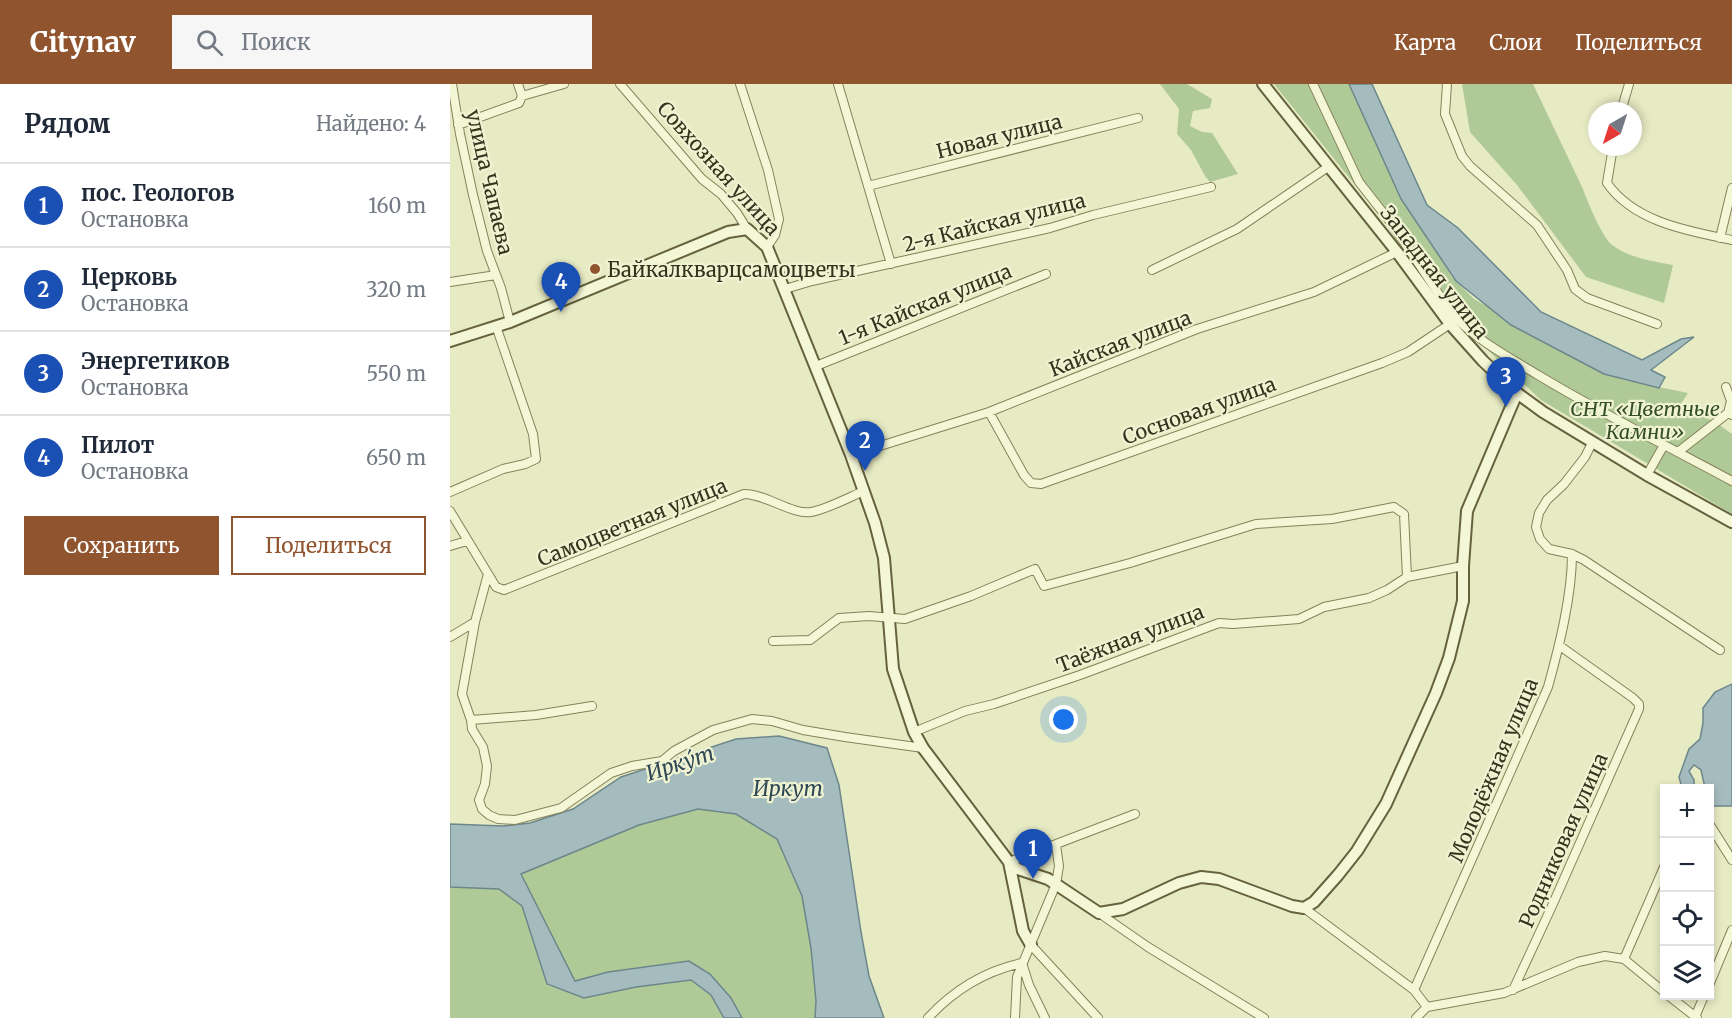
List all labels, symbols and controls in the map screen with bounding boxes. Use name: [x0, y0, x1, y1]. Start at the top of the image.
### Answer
search box: [172, 15, 592, 69]
text: Citynav: [30, 24, 136, 60]
icon: search: [193, 26, 226, 59]
text: Поиск: [241, 28, 311, 56]
text: Карта: [1394, 29, 1456, 56]
text: Слои: [1489, 29, 1542, 56]
text: Поделиться: [1575, 29, 1702, 56]
street label: Совхозная улица: [652, 96, 786, 240]
north arrow: [1588, 102, 1642, 156]
text: Рядом: [24, 107, 110, 140]
street label: улица Чапаева: [461, 107, 519, 257]
street label: Новая улица: [934, 108, 1065, 164]
text: Найдено: 4: [316, 111, 426, 136]
text: пос. Геологов: [81, 179, 234, 207]
street label: 2-я Кайская улица: [900, 187, 1088, 257]
text: 1: [39, 193, 48, 218]
text: 160 m: [368, 193, 426, 218]
street label: Западная улица: [1375, 201, 1495, 344]
text: Остановка: [81, 207, 189, 232]
place label: Байкалкварцсамоцветы: [607, 257, 856, 282]
street label: 1-я Кайская улица: [835, 258, 1015, 350]
pin: 4: [542, 262, 580, 312]
marker: Байкалкварцсамоцветы: [588, 262, 602, 276]
text: Церковь: [81, 263, 177, 291]
text: 2: [38, 277, 49, 302]
text: 320 m: [366, 277, 426, 302]
text: Остановка: [81, 291, 189, 316]
street label: Кайская улица: [1045, 304, 1195, 382]
text: Энергетиков: [81, 347, 230, 375]
pin: 3: [1486, 358, 1526, 407]
text: 3: [38, 361, 49, 386]
text: 550 m: [367, 361, 426, 386]
street label: Сосновая улица: [1119, 371, 1279, 449]
text: Остановка: [81, 375, 189, 400]
park label: СНТ «Цветные Камни»: [1570, 396, 1720, 444]
pin: 2: [846, 422, 884, 471]
text: Пилот: [81, 431, 154, 459]
text: 4: [37, 445, 50, 470]
text: 650 m: [366, 445, 426, 470]
text: Остановка: [81, 459, 189, 484]
street label: Самоцветная улица: [534, 472, 731, 571]
button: Сохранить: [24, 516, 219, 575]
button: Поделиться: [231, 516, 426, 575]
street label: Таёжная улица: [1053, 598, 1207, 678]
street label: Молодёжная улица: [1443, 674, 1543, 866]
your location: [1049, 705, 1078, 734]
water label: Ирку́т: [643, 739, 717, 787]
street label: Родниковая улица: [1513, 749, 1613, 931]
water label: Иркут: [753, 775, 823, 802]
map controls: [1660, 784, 1714, 1000]
button: +: [1660, 784, 1714, 838]
pin: 1: [1014, 830, 1052, 879]
button: −: [1660, 838, 1714, 892]
button: locate: [1660, 892, 1714, 946]
button: layers: [1660, 946, 1714, 1000]

